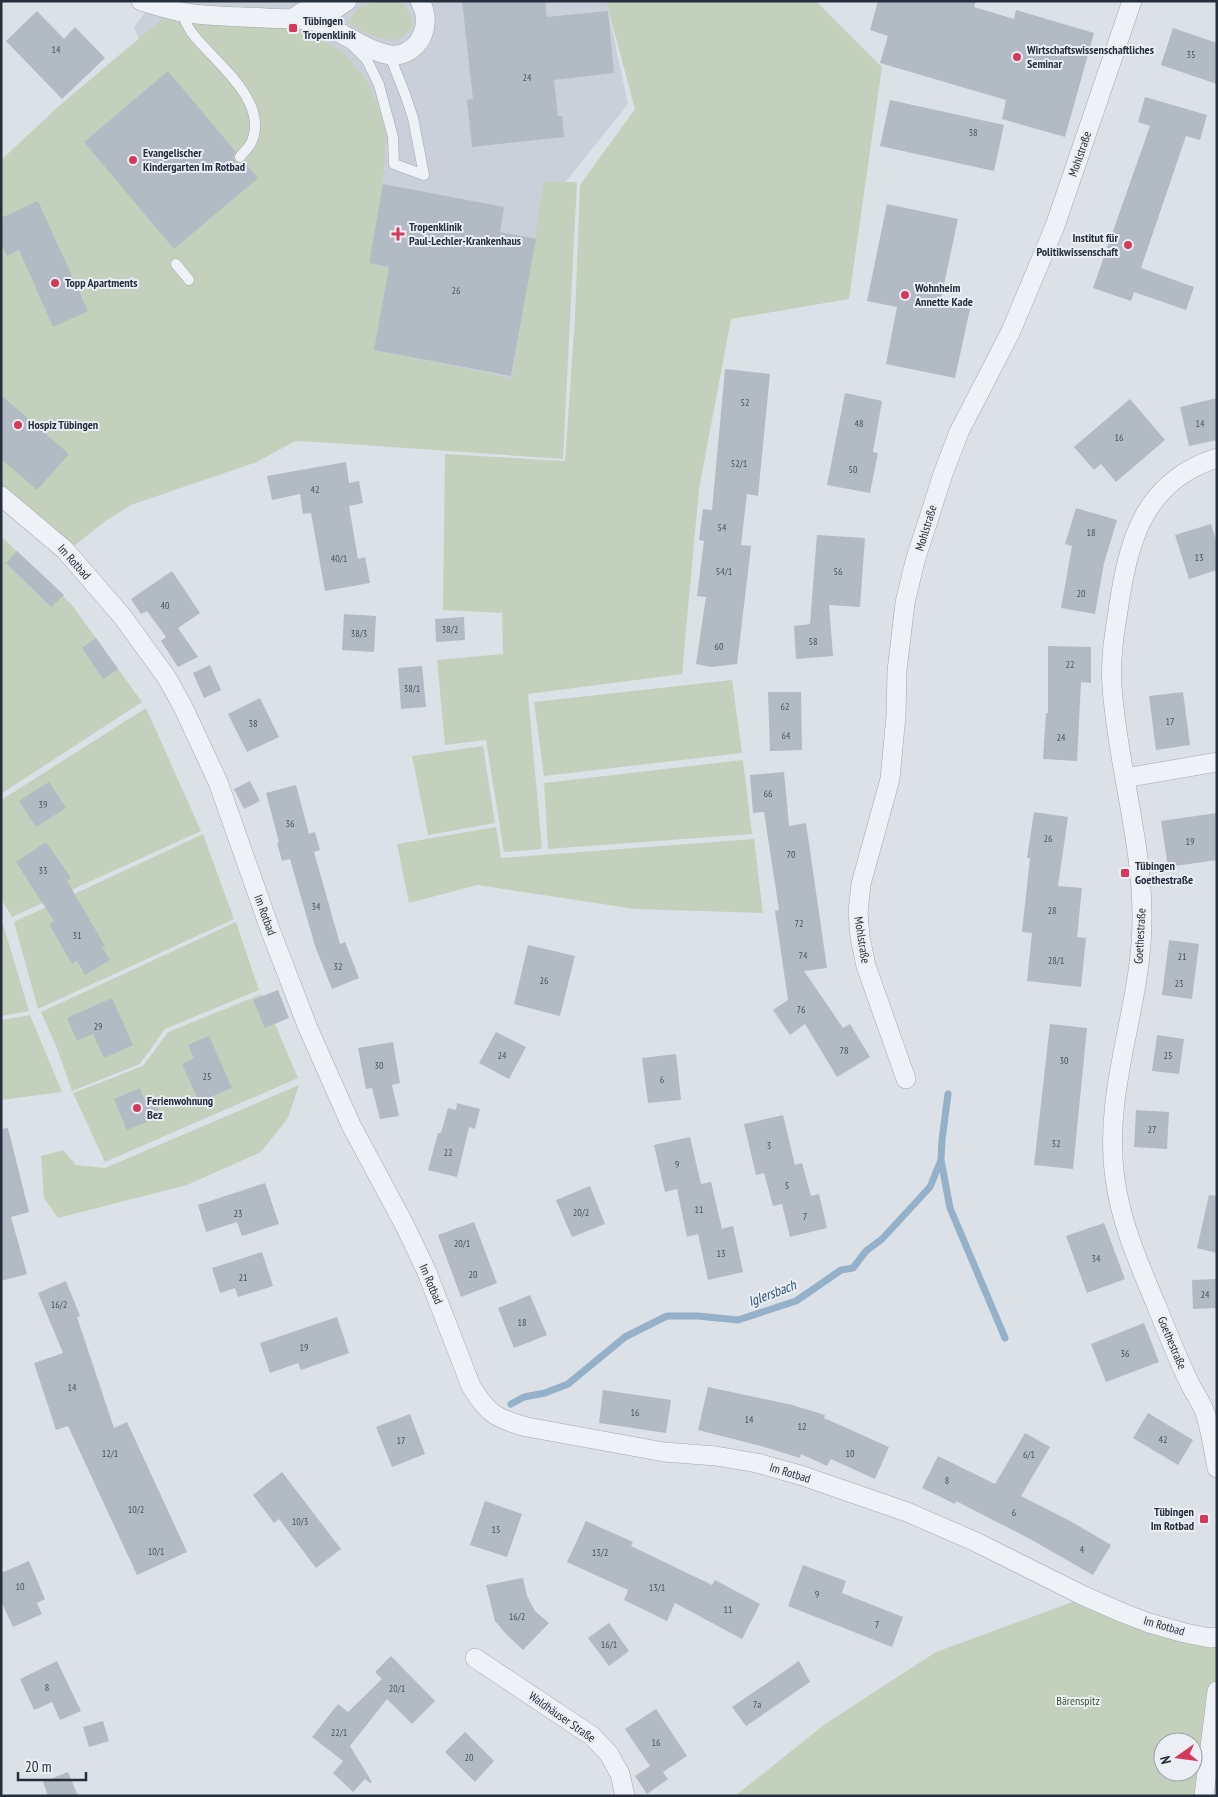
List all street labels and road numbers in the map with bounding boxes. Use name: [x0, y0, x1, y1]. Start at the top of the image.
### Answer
street label: Mohlstraße: [1065, 129, 1094, 179]
street label: Mohlstraße: [911, 503, 940, 553]
street label: Im Rotbad: [55, 541, 94, 582]
street label: Im Rotbad: [251, 892, 280, 937]
street label: Goethestraße: [1131, 908, 1148, 964]
street label: Mohlstraße: [851, 915, 874, 964]
street label: Im Rotbad: [416, 1261, 447, 1306]
street label: Goethestraße: [1155, 1314, 1190, 1371]
street label: Im Rotbad: [768, 1459, 812, 1486]
street label: Im Rotbad: [1142, 1613, 1186, 1639]
street label: Waldhäuser Straße: [526, 1688, 599, 1745]

